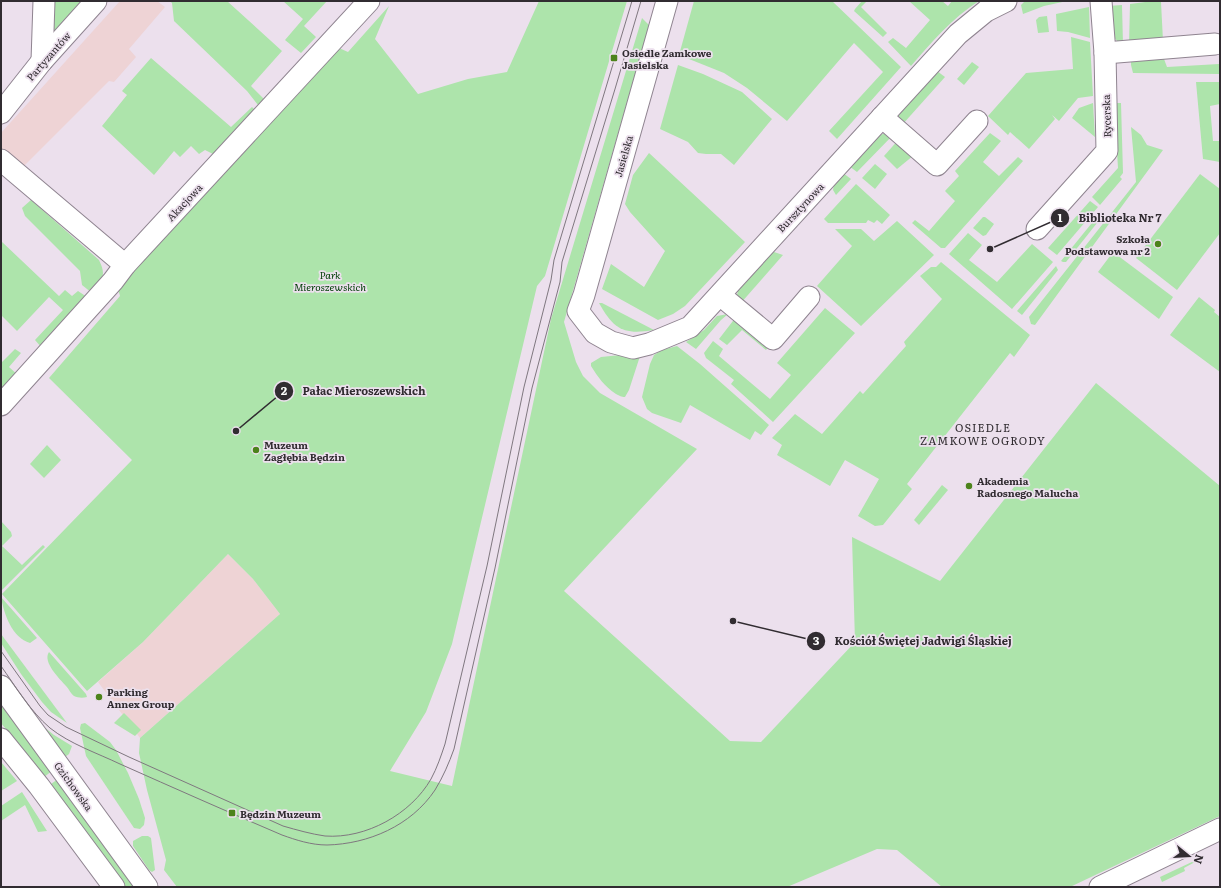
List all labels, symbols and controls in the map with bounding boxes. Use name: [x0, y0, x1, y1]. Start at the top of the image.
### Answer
street label: Partyzantów: [22, 28, 74, 84]
place label: Osiedle Zamkowe Jasielska: [622, 45, 712, 72]
marker: Osiedle Zamkowe Jasielska: [609, 53, 619, 63]
street label: Rycerska: [1098, 94, 1114, 138]
street label: Jasielska: [610, 133, 636, 179]
street label: Bursztynowa: [773, 178, 827, 235]
street label: Akacjowa: [163, 179, 206, 224]
callout: Biblioteka Nr 7: [1050, 206, 1169, 229]
text: 1: [1058, 208, 1063, 226]
text: Biblioteka Nr 7: [1078, 209, 1162, 225]
place label: Szkoła Podstawowa nr 2: [1065, 231, 1151, 258]
marker: Szkoła Podstawowa nr 2: [1153, 239, 1163, 249]
park label: Park Mieroszewskich: [294, 267, 366, 294]
callout: Pałac Mieroszewskich: [274, 379, 434, 402]
text: 2: [281, 381, 288, 399]
text: Pałac Mieroszewskich: [302, 382, 426, 398]
district label: OSIEDLE ZAMKOWE OGRODY: [920, 419, 1046, 448]
place label: Muzeum Zagłębia Będzin: [264, 437, 345, 464]
marker: Muzeum Zagłębia Będzin: [251, 445, 261, 455]
place label: Akademia Radosnego Malucha: [977, 473, 1078, 500]
marker: Akademia Radosnego Malucha: [964, 481, 974, 491]
callout: Kościół Świętej Jadwigi Śląskiej: [806, 629, 1019, 652]
text: 3: [813, 631, 820, 649]
text: Kościół Świętej Jadwigi Śląskiej: [834, 632, 1012, 648]
place label: Parking Annex Group: [107, 684, 175, 711]
marker: Parking Annex Group: [94, 692, 104, 702]
street label: Gzichowska: [51, 758, 97, 814]
place label: Będzin Muzeum: [240, 806, 321, 821]
marker: Będzin Muzeum: [227, 808, 237, 818]
north arrow: [1169, 836, 1209, 876]
text: N: [1190, 853, 1208, 866]

